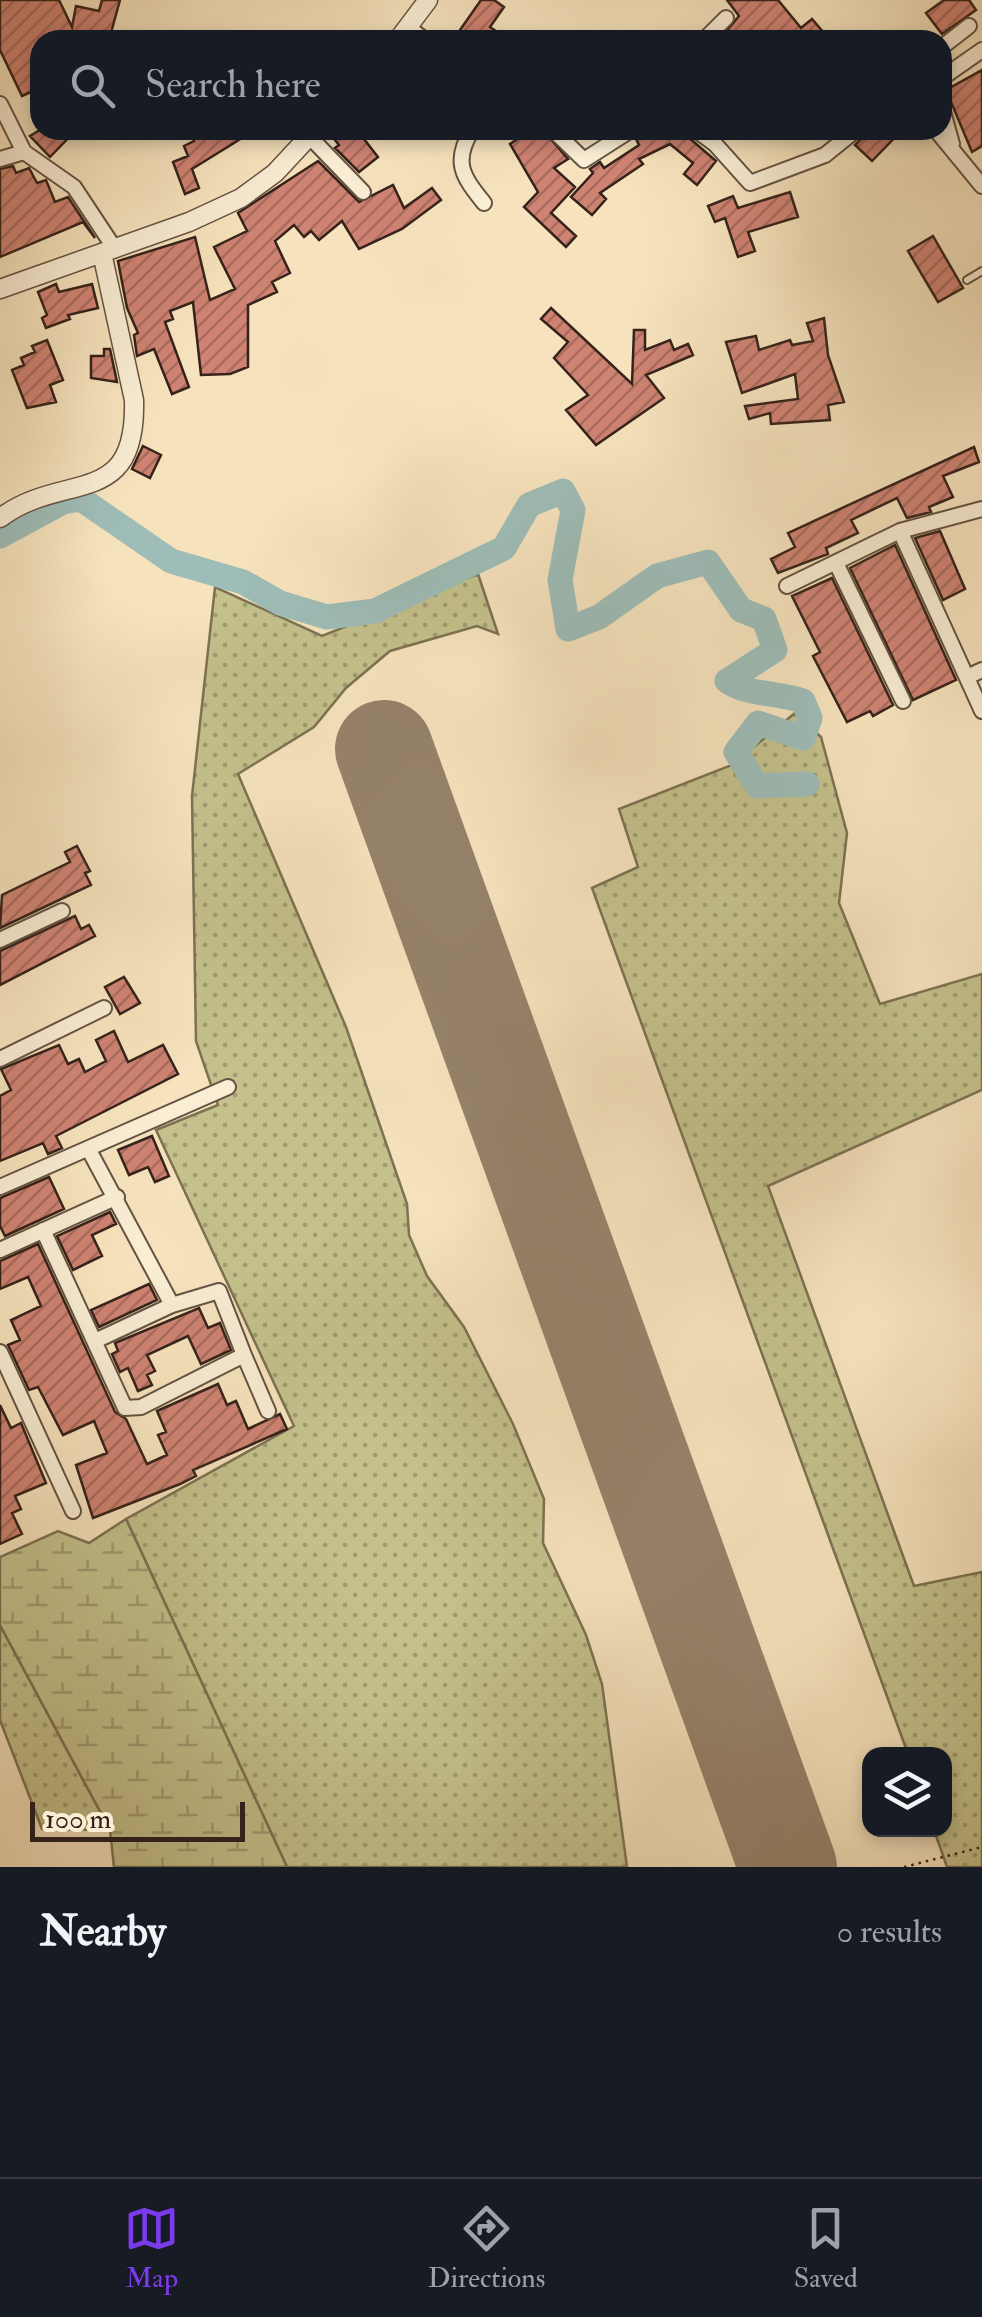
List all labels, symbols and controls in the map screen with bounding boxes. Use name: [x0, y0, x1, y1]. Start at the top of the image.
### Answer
search box: [30, 30, 952, 140]
icon: search: [65, 58, 120, 113]
text: Search here: [145, 61, 321, 109]
map controls: [862, 1747, 952, 1837]
button: layers: [862, 1747, 952, 1837]
scale bar: [30, 1797, 245, 1842]
text: 100 m: [45, 1802, 111, 1837]
text: Nearby: [40, 1906, 166, 1958]
text: 0 results: [837, 1912, 942, 1952]
tab: Map: [124, 2201, 179, 2296]
tab: Directions: [428, 2201, 545, 2296]
tab: Saved: [794, 2201, 858, 2296]

